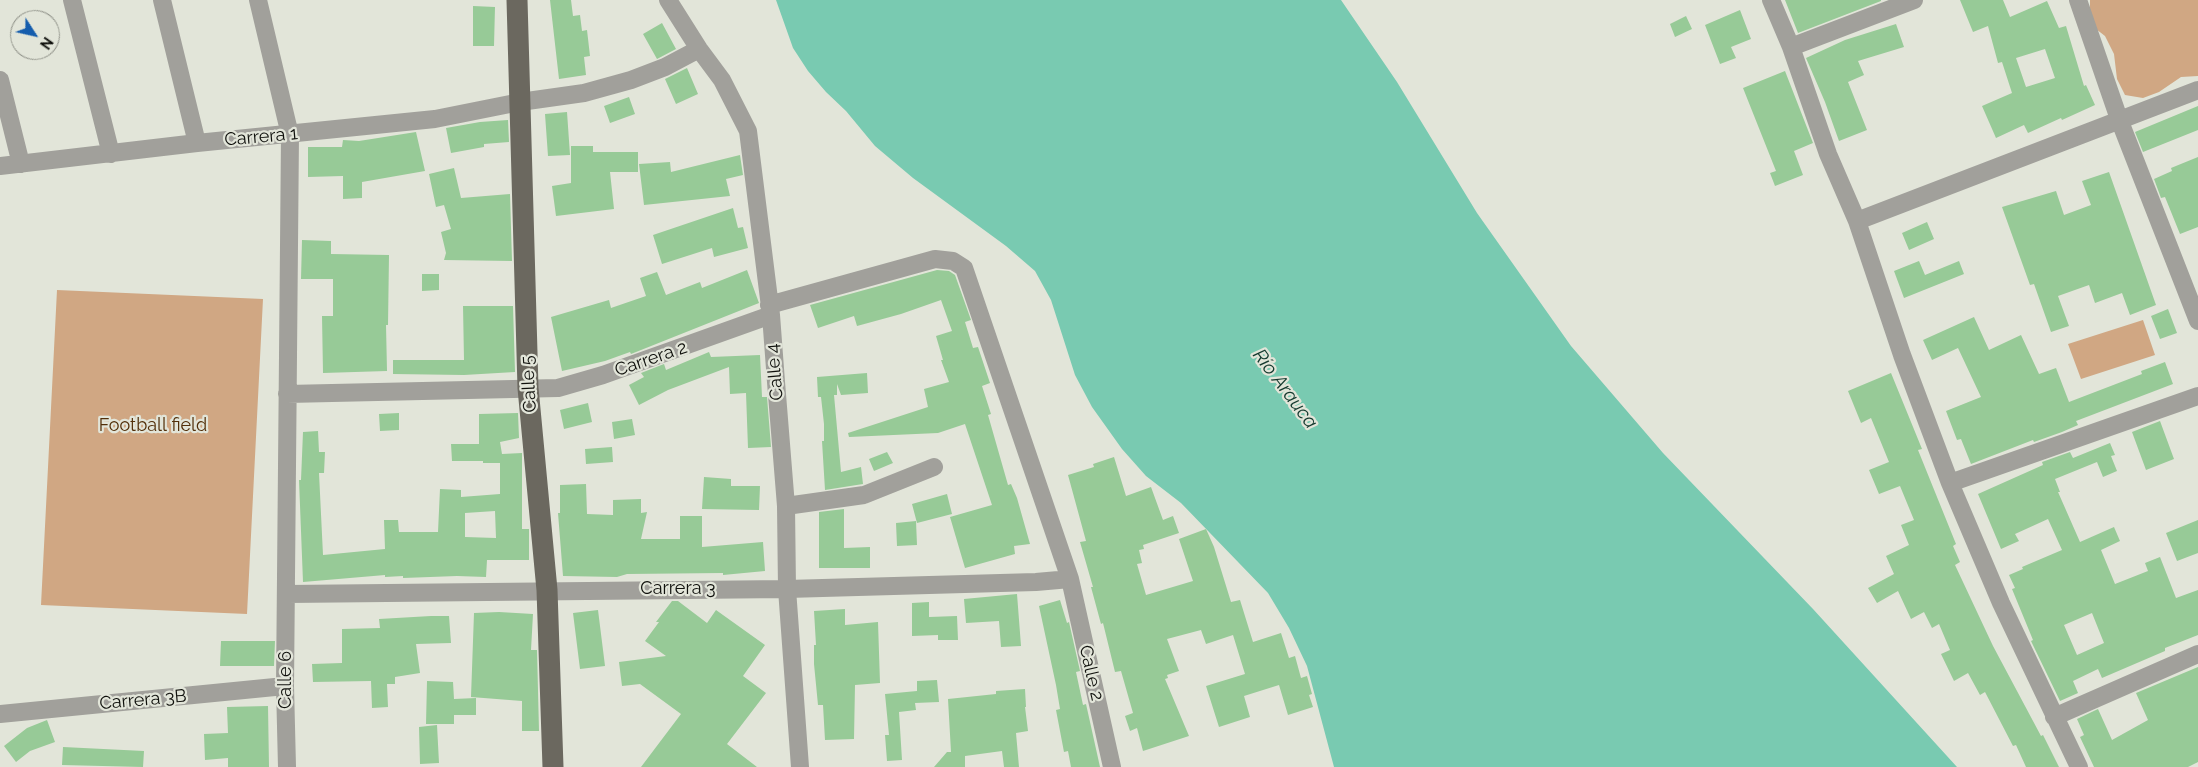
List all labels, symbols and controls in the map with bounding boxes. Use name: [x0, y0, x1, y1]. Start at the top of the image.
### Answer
north arrow: [10, 10, 60, 60]
text: N: [37, 34, 56, 52]
street label: Carrera 1: [223, 123, 299, 151]
street label: Carrera 2: [612, 337, 690, 381]
street label: Calle 4: [762, 343, 788, 401]
water label: Río Arauca: [1248, 345, 1322, 433]
street label: Calle 5: [517, 355, 541, 413]
park label: Football field: [99, 415, 207, 437]
street label: Carrera 3: [640, 578, 716, 600]
street label: Calle 2: [1074, 643, 1108, 703]
street label: Calle 6: [275, 651, 297, 709]
street label: Carrera 3B: [99, 685, 187, 715]

